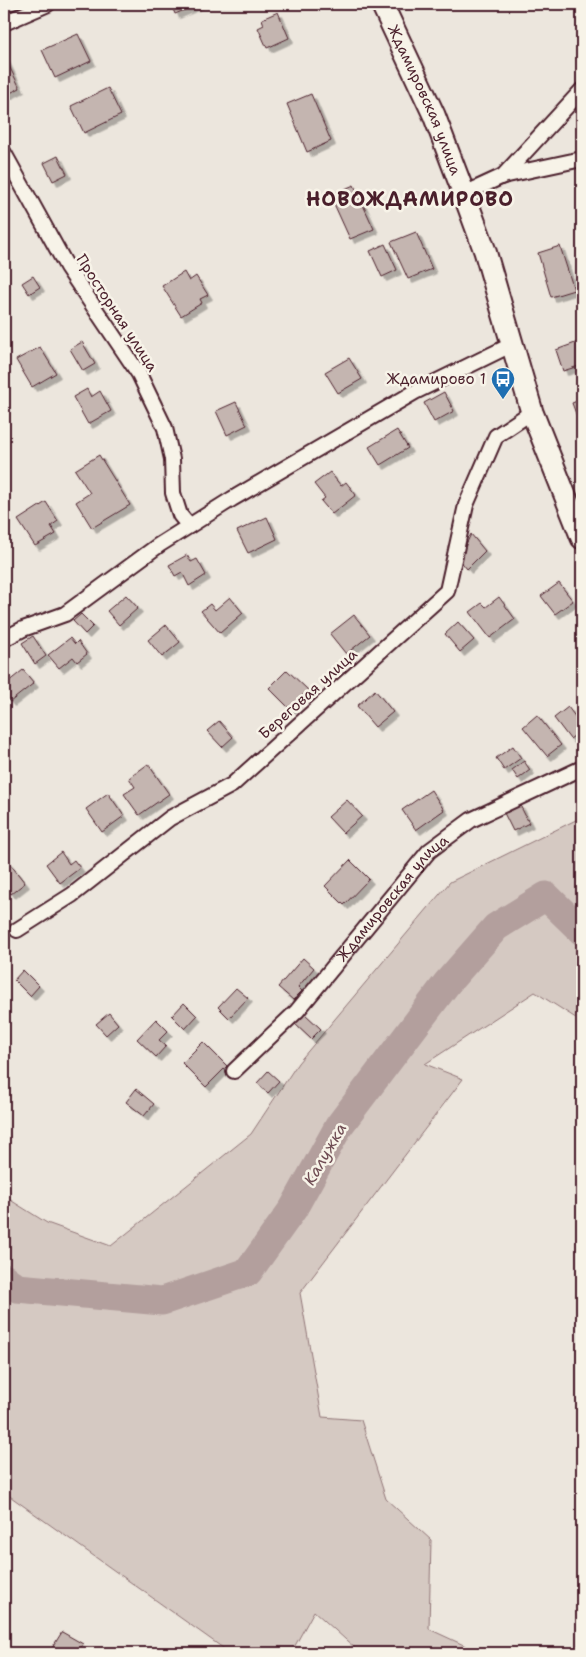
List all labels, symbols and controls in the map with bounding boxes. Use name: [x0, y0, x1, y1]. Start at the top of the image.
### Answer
street label: Ждамировская улица: [383, 21, 466, 179]
district label: НОВОЖДАМИРОВО: [306, 186, 514, 212]
street label: Просторная улица: [72, 250, 163, 376]
bus stop icon: Ждамирово 1: [490, 366, 516, 400]
place label: Ждамирово 1: [386, 369, 486, 389]
street label: Береговая улица: [255, 644, 362, 744]
street label: Ждамировская улица: [332, 830, 453, 966]
water label: Калужка: [299, 1119, 351, 1189]

